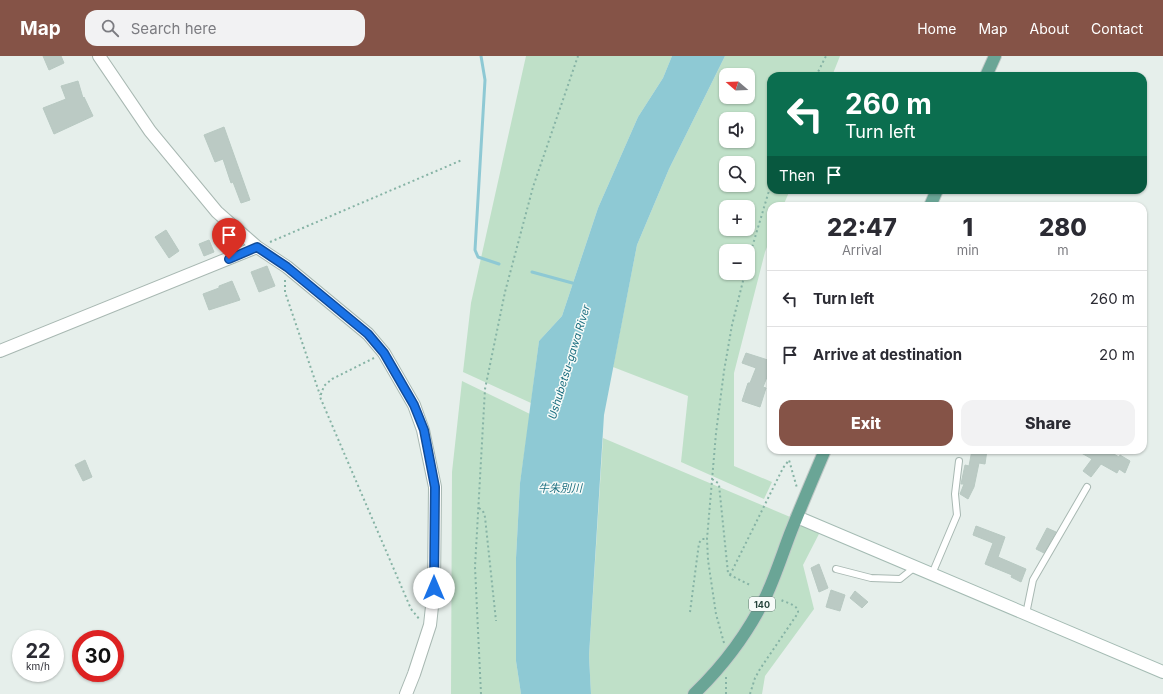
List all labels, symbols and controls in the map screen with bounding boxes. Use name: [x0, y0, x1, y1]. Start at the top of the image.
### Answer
search box: [85, 10, 365, 46]
text: Map: [20, 17, 61, 40]
icon: search: [99, 17, 121, 39]
text: Search here: [131, 19, 216, 38]
text: Home: [917, 20, 956, 37]
text: Map: [978, 20, 1008, 37]
text: About: [1030, 20, 1069, 37]
text: Contact: [1091, 20, 1143, 37]
north arrow: [719, 68, 755, 104]
map controls: [719, 68, 755, 280]
text: 260 m: [845, 87, 932, 121]
icon: left: [779, 88, 831, 140]
button: sound: [719, 112, 755, 148]
text: Turn left: [845, 121, 915, 142]
button: search: [719, 156, 755, 192]
icon: arrive: [823, 164, 845, 186]
text: Then: [779, 166, 815, 185]
button: +: [719, 200, 755, 236]
text: 22:47: [827, 213, 897, 242]
text: 1: [963, 213, 973, 242]
text: 280: [1039, 213, 1087, 242]
pin: [212, 218, 246, 259]
icon: arrive: [218, 224, 240, 246]
text: Arrival: [842, 242, 882, 258]
text: min: [957, 242, 979, 258]
text: m: [1057, 242, 1069, 258]
button: −: [719, 244, 755, 280]
icon: left: [779, 288, 801, 310]
text: Turn left: [813, 289, 874, 308]
text: 260 m: [1090, 289, 1135, 308]
water label: Ushubetsu-gawa River: [545, 302, 593, 421]
icon: arrive: [779, 344, 801, 366]
text: Arrive at destination: [813, 345, 962, 364]
text: 20 m: [1099, 345, 1135, 364]
button: Exit: [779, 400, 953, 446]
button: Share: [961, 400, 1135, 446]
water label: 牛朱別川: [538, 481, 583, 495]
position arrow: [413, 567, 455, 609]
road number: 140: [749, 597, 775, 611]
speed limit sign: 30: [72, 630, 124, 682]
text: 22: [25, 639, 51, 663]
text: km/h: [26, 660, 50, 672]

